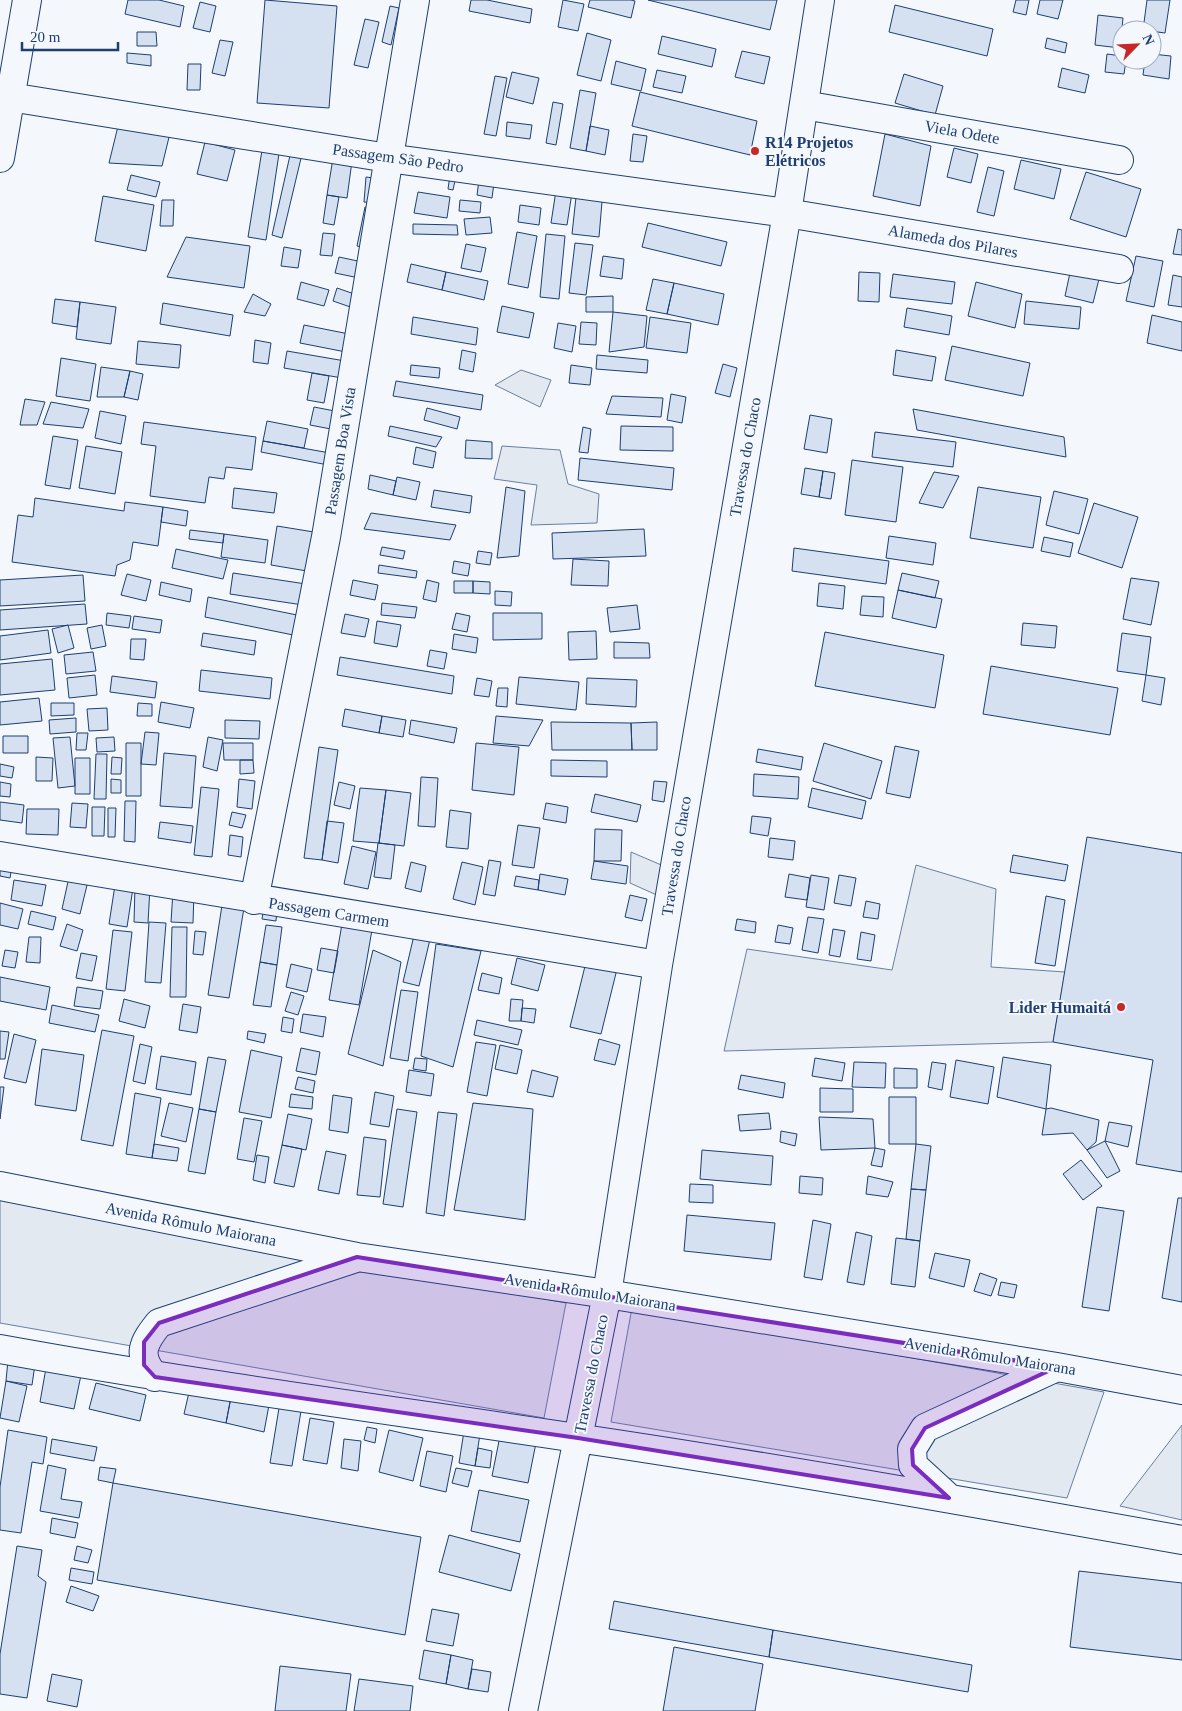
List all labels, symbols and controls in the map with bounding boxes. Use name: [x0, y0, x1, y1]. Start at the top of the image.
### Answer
scale bar: [22, 20, 119, 52]
north arrow: [1112, 20, 1162, 70]
text: 20 m: [30, 29, 61, 45]
text: N: [1140, 32, 1157, 48]
street label: Viela Odete: [923, 117, 1001, 147]
place label: R14 Projetos Elétricos: [765, 134, 853, 169]
street label: Passagem São Pedro: [331, 140, 465, 177]
marker: R14 Projetos Elétricos: [749, 145, 761, 157]
street label: Alameda dos Pilares: [887, 221, 1019, 261]
street label: Passagem Boa Vista: [321, 386, 360, 516]
street label: Travessa do Chaco: [726, 396, 764, 518]
street label: Travessa do Chaco: [658, 795, 694, 917]
street label: Passagem Carmem: [267, 894, 391, 931]
place label: Lider Humaitá: [1009, 999, 1111, 1016]
marker: Lider Humaitá: [1115, 1001, 1127, 1013]
street label: Avenida Rômulo Maiorana: [104, 1199, 278, 1249]
street label: Avenida Rômulo Maiorana: [503, 1270, 677, 1314]
street label: Travessa do Chaco: [571, 1313, 611, 1435]
street label: Avenida Rômulo Maiorana: [903, 1334, 1077, 1378]

